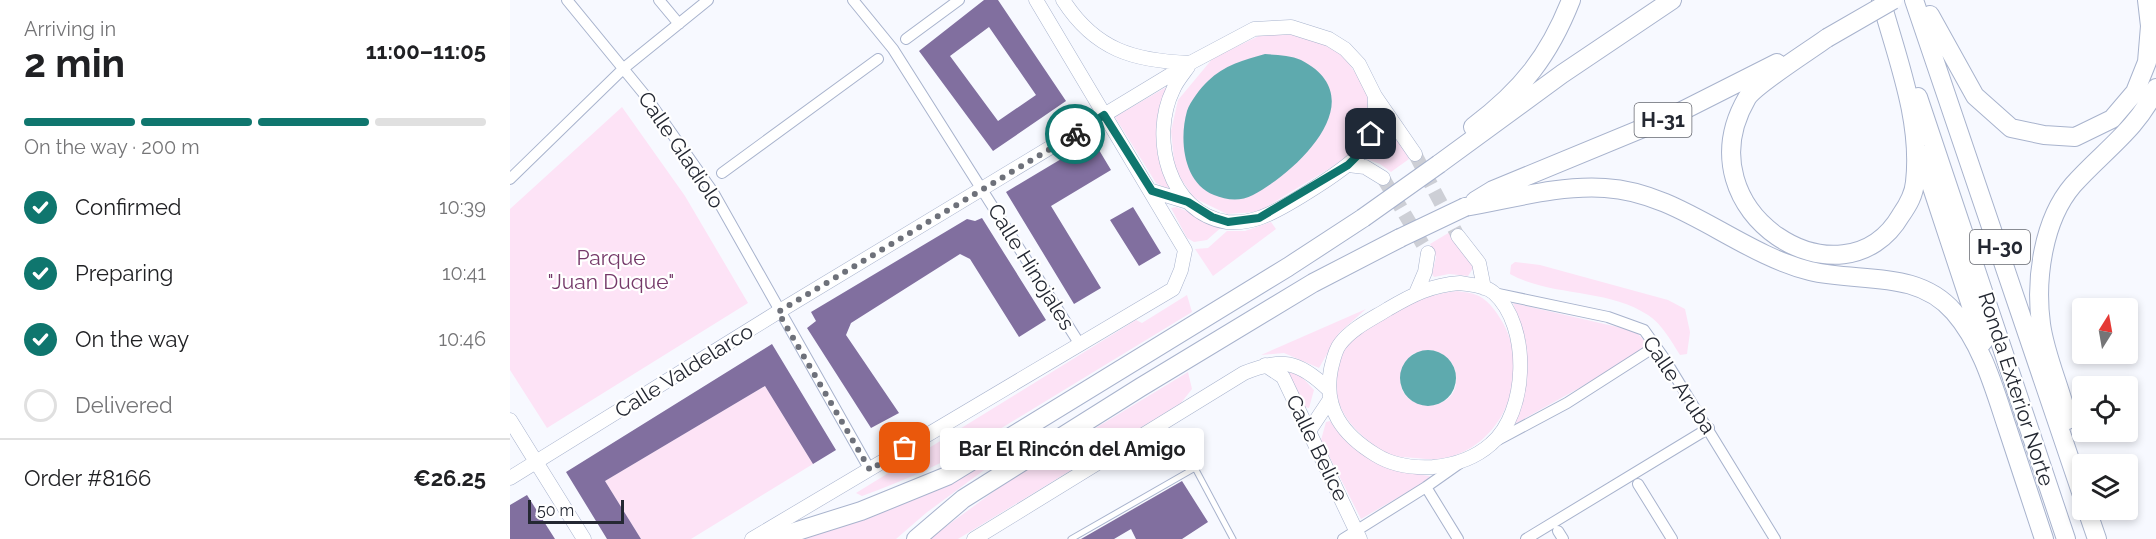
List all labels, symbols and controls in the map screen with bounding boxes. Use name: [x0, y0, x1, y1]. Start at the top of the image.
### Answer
text: Arriving in: [24, 17, 116, 41]
text: 11:00–11:05: [366, 38, 486, 64]
text: 2 min: [24, 40, 125, 86]
street label: Calle Gladiolo: [633, 87, 730, 213]
road number: H-31: [1634, 103, 1692, 137]
courier: [1045, 104, 1105, 164]
pin: [1345, 108, 1396, 159]
icon: home: [1354, 117, 1387, 150]
icon: bike: [1059, 118, 1092, 151]
text: On the way · 200 m: [24, 135, 200, 159]
icon: check: [24, 191, 57, 224]
text: Confirmed: [75, 194, 182, 220]
text: 10:39: [439, 195, 486, 219]
street label: Calle Hinojales: [983, 199, 1080, 334]
road number: H-30: [1970, 230, 2030, 264]
park label: Parque "Juan Duque": [548, 245, 674, 294]
icon: check: [24, 257, 57, 290]
text: Preparing: [75, 260, 173, 286]
text: 10:41: [442, 261, 486, 285]
street label: Ronda Exterior Norte: [1973, 289, 2060, 489]
north arrow: [2072, 298, 2138, 364]
map controls: [2072, 298, 2138, 520]
street label: Calle Valdelarco: [610, 318, 757, 423]
icon: check: [24, 323, 57, 356]
text: On the way: [75, 326, 189, 352]
text: 10:46: [438, 327, 486, 351]
street label: Calle Aruba: [1638, 331, 1721, 438]
button: locate: [2072, 376, 2138, 442]
street label: Calle Belice: [1281, 390, 1354, 505]
text: Delivered: [75, 392, 173, 418]
pin: [879, 422, 930, 473]
callout: Bar El Rincón del Amigo: [941, 427, 1205, 469]
icon: bag: [888, 431, 921, 464]
text: Bar El Rincón del Amigo: [958, 437, 1186, 461]
button: layers: [2072, 454, 2138, 520]
text: Order #8166: [24, 465, 151, 491]
text: €26.25: [413, 465, 486, 491]
scale bar: [528, 497, 624, 524]
text: 50 m: [537, 501, 574, 520]

